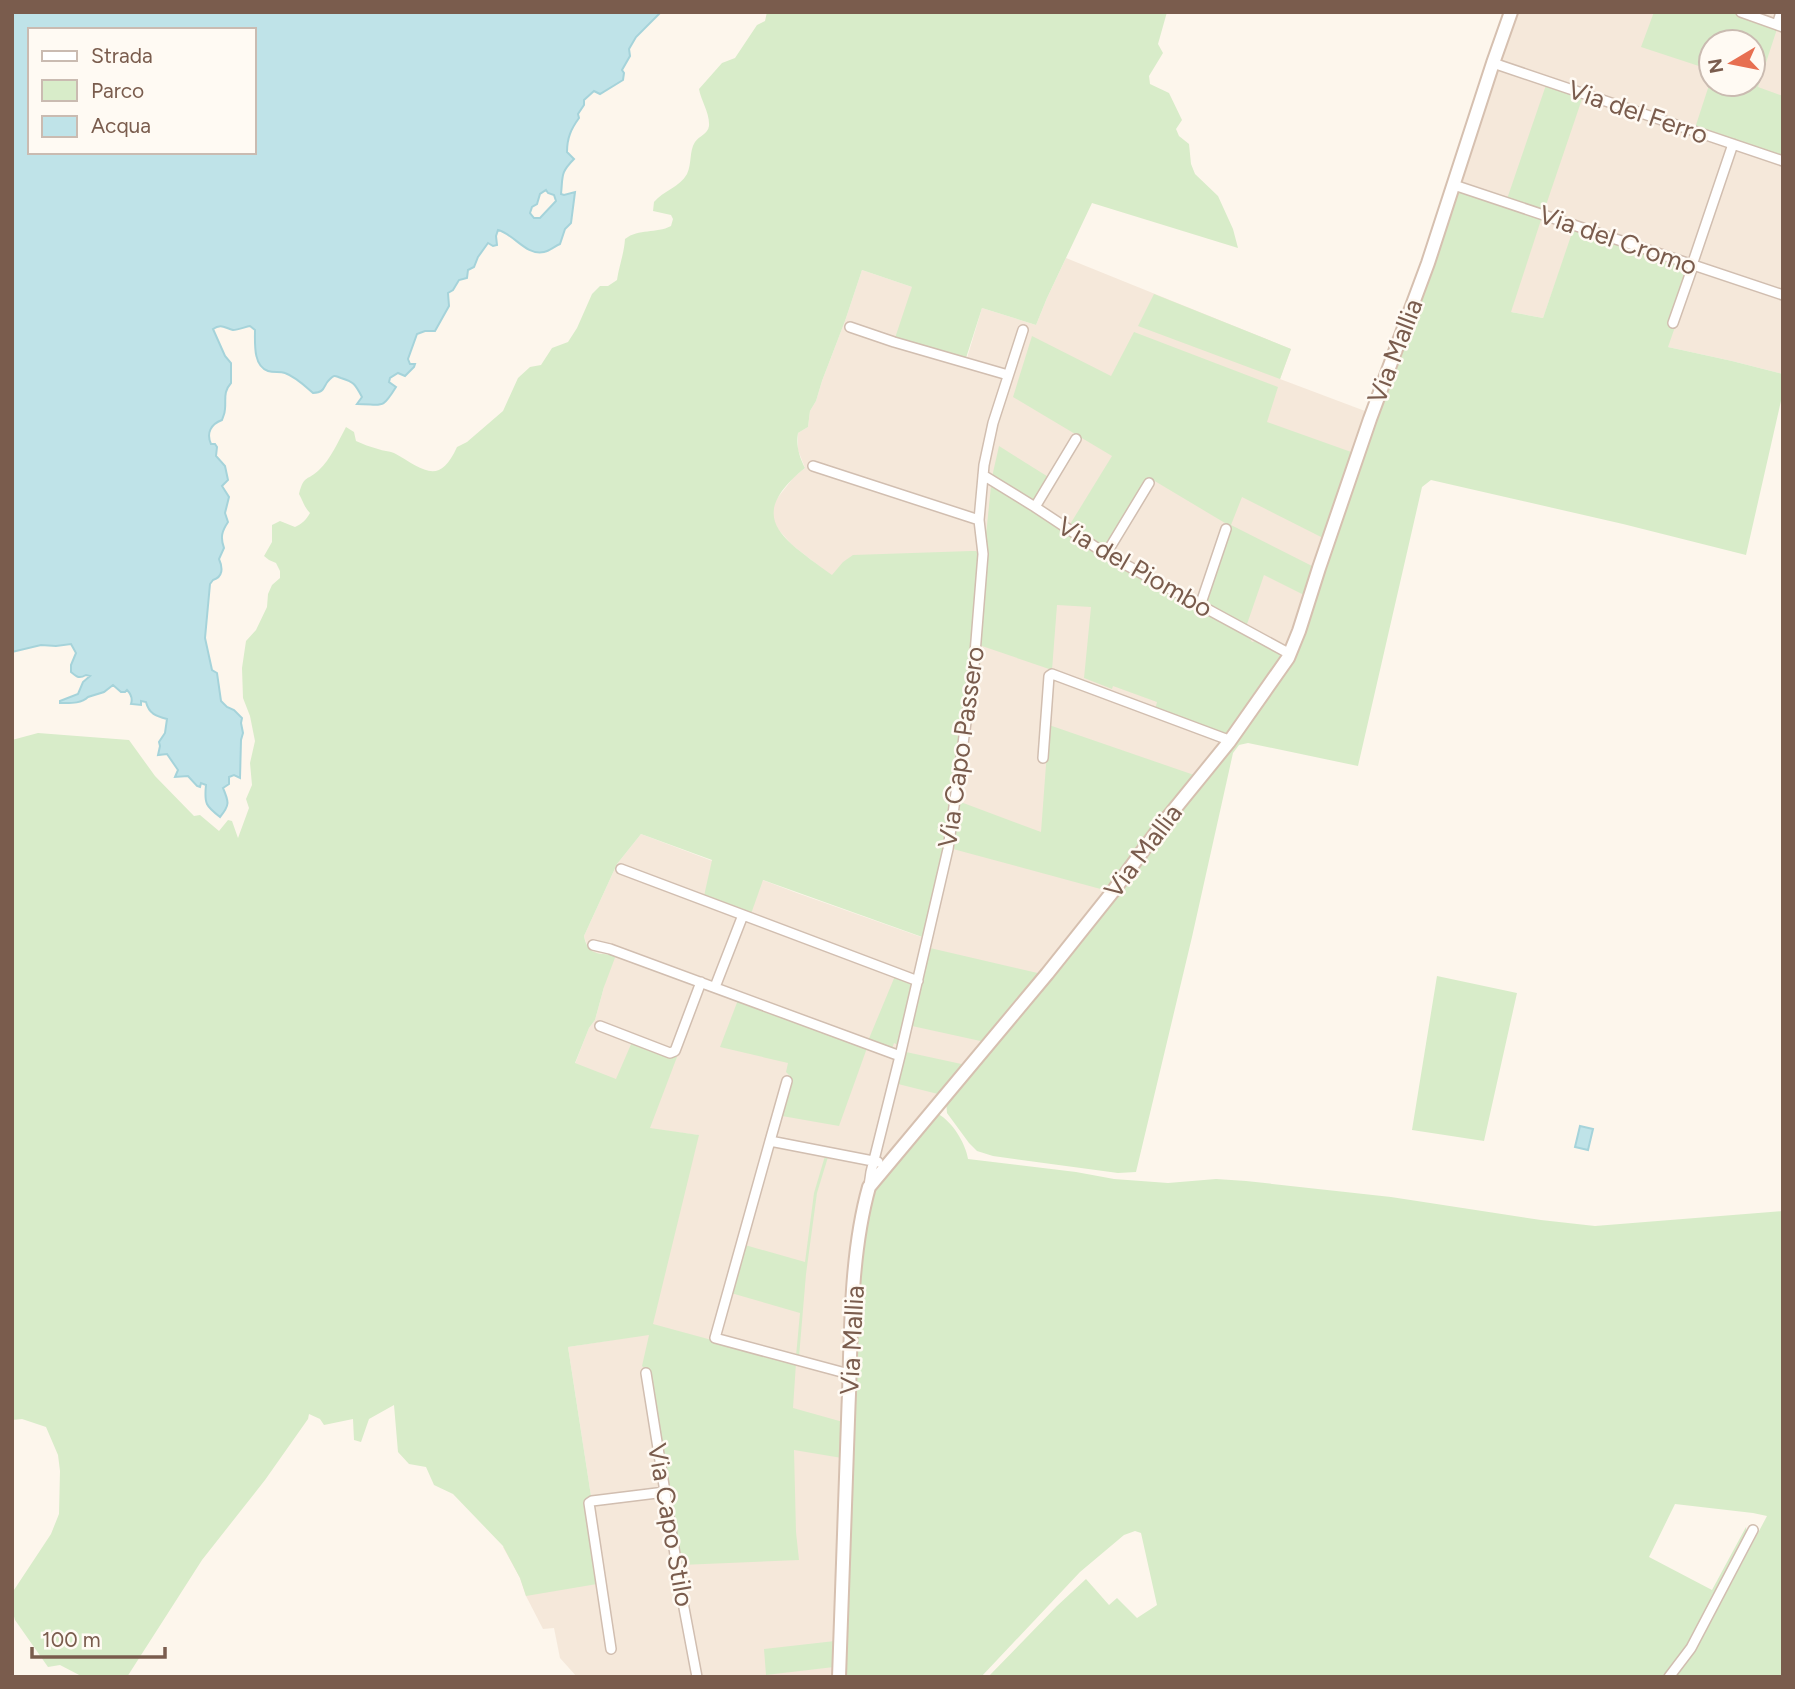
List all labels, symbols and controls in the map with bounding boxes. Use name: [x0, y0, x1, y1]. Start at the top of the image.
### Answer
legend: [28, 28, 256, 154]
north arrow: [1697, 28, 1767, 98]
text: Strada: [91, 43, 153, 68]
text: N: [1703, 57, 1728, 75]
street label: Via del Ferro: [1564, 73, 1712, 151]
text: Parco: [91, 78, 144, 103]
text: Acqua: [91, 113, 151, 138]
street label: Via del Cromo: [1535, 198, 1701, 282]
street label: Via Mallia: [1360, 294, 1430, 408]
street label: Via del Piombo: [1052, 510, 1218, 624]
street label: Via Capo Passero: [931, 644, 991, 850]
street label: Via Mallia: [1097, 798, 1189, 904]
street label: Via Mallia: [833, 1284, 871, 1396]
street label: Via Capo Stilo: [641, 1441, 701, 1609]
scale bar: [32, 1616, 164, 1660]
text: 100 m: [42, 1627, 101, 1652]

